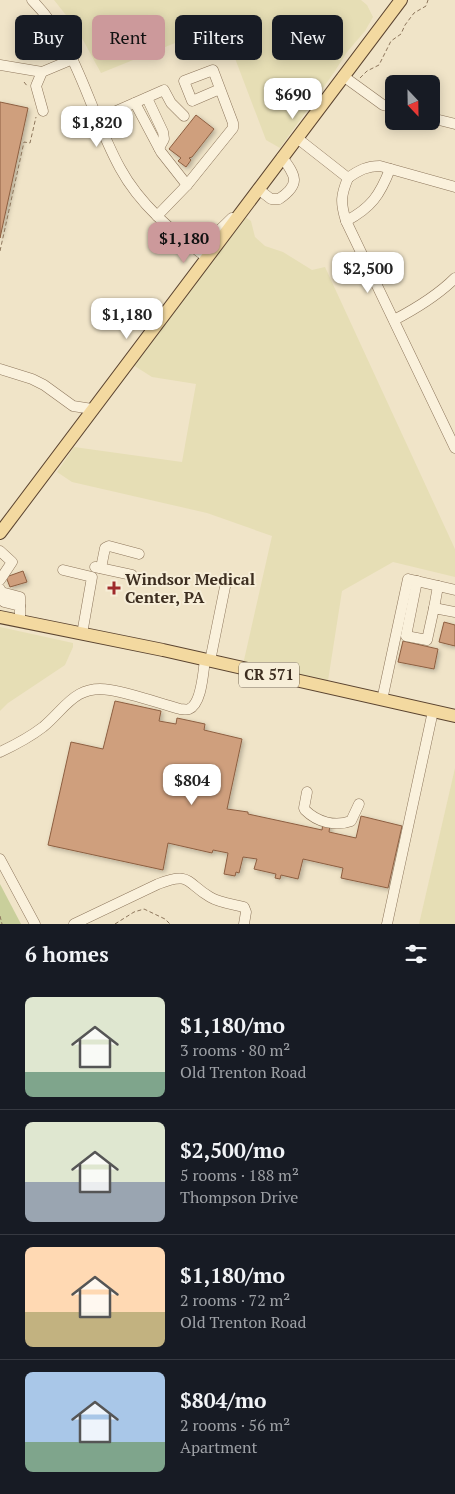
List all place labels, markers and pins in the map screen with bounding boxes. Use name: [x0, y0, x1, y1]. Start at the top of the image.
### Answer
pin: $690: [263, 78, 323, 120]
pin: $1,820: [56, 106, 138, 148]
pin: $1,180: [143, 222, 225, 264]
pin: $2,500: [327, 252, 409, 294]
pin: $1,180: [86, 298, 168, 340]
place label: Windsor Medical Center, PA: [125, 568, 255, 608]
marker: Windsor Medical Center, PA: [107, 581, 121, 595]
pin: $804: [162, 764, 222, 806]

